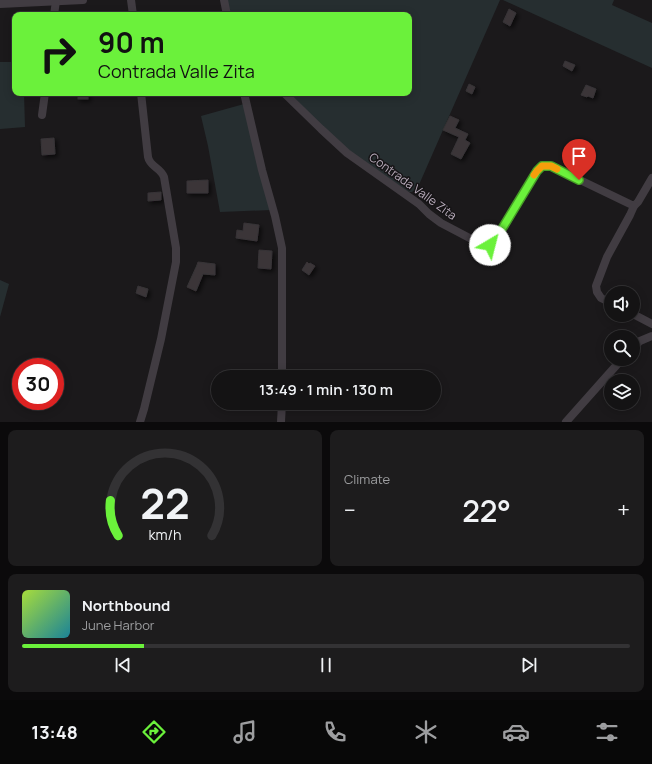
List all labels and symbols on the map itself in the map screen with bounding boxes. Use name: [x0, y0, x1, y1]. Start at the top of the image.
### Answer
pin: [562, 139, 596, 180]
street label: Contrada Valle Zita: [366, 148, 460, 224]
position arrow: [469, 224, 511, 266]
speed limit sign: 30: [12, 358, 64, 410]

